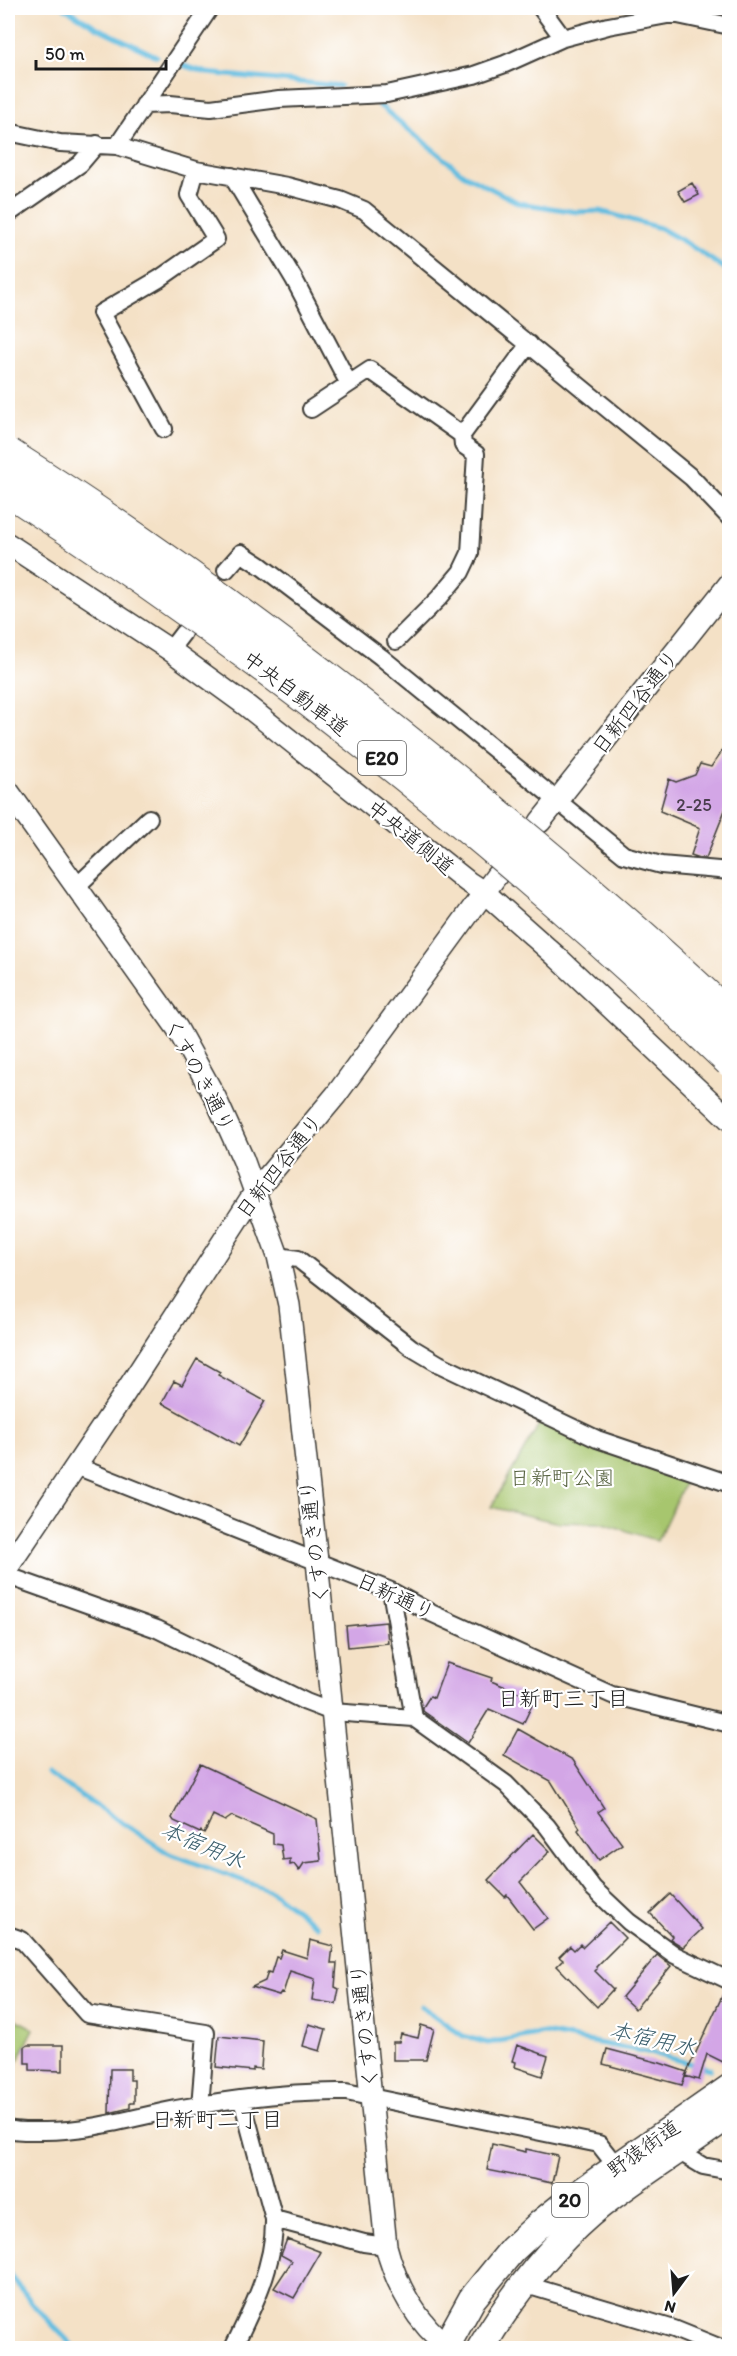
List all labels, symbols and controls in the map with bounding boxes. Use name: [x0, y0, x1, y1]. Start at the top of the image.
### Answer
scale bar: [36, 33, 166, 71]
text: 50 m: [45, 43, 85, 65]
street label: 中央自動車道: [238, 645, 354, 741]
street label: 日新四谷通り: [586, 645, 684, 759]
road number: E20: [358, 741, 406, 775]
street label: 中央道側道: [362, 794, 460, 880]
house number: 2-25: [676, 794, 712, 816]
street label: くすのき通り: [159, 1014, 241, 1136]
street label: 日新四谷通り: [230, 1109, 328, 1223]
park label: 日新町公園: [510, 1465, 615, 1490]
street label: くすのき通り: [294, 1478, 334, 1606]
street label: 日新通り: [353, 1567, 439, 1625]
district label: 日新町三丁目: [497, 1685, 629, 1712]
water label: 本宿用水: [157, 1815, 249, 1875]
street label: くすのき通り: [345, 1962, 383, 2090]
water label: 本宿用水: [607, 2016, 699, 2062]
district label: 日新町二丁目: [151, 2106, 283, 2133]
street label: 野猿街道: [601, 2114, 685, 2182]
road number: 20: [552, 2183, 588, 2217]
north arrow: [644, 2263, 704, 2323]
text: N: [662, 2296, 678, 2318]

